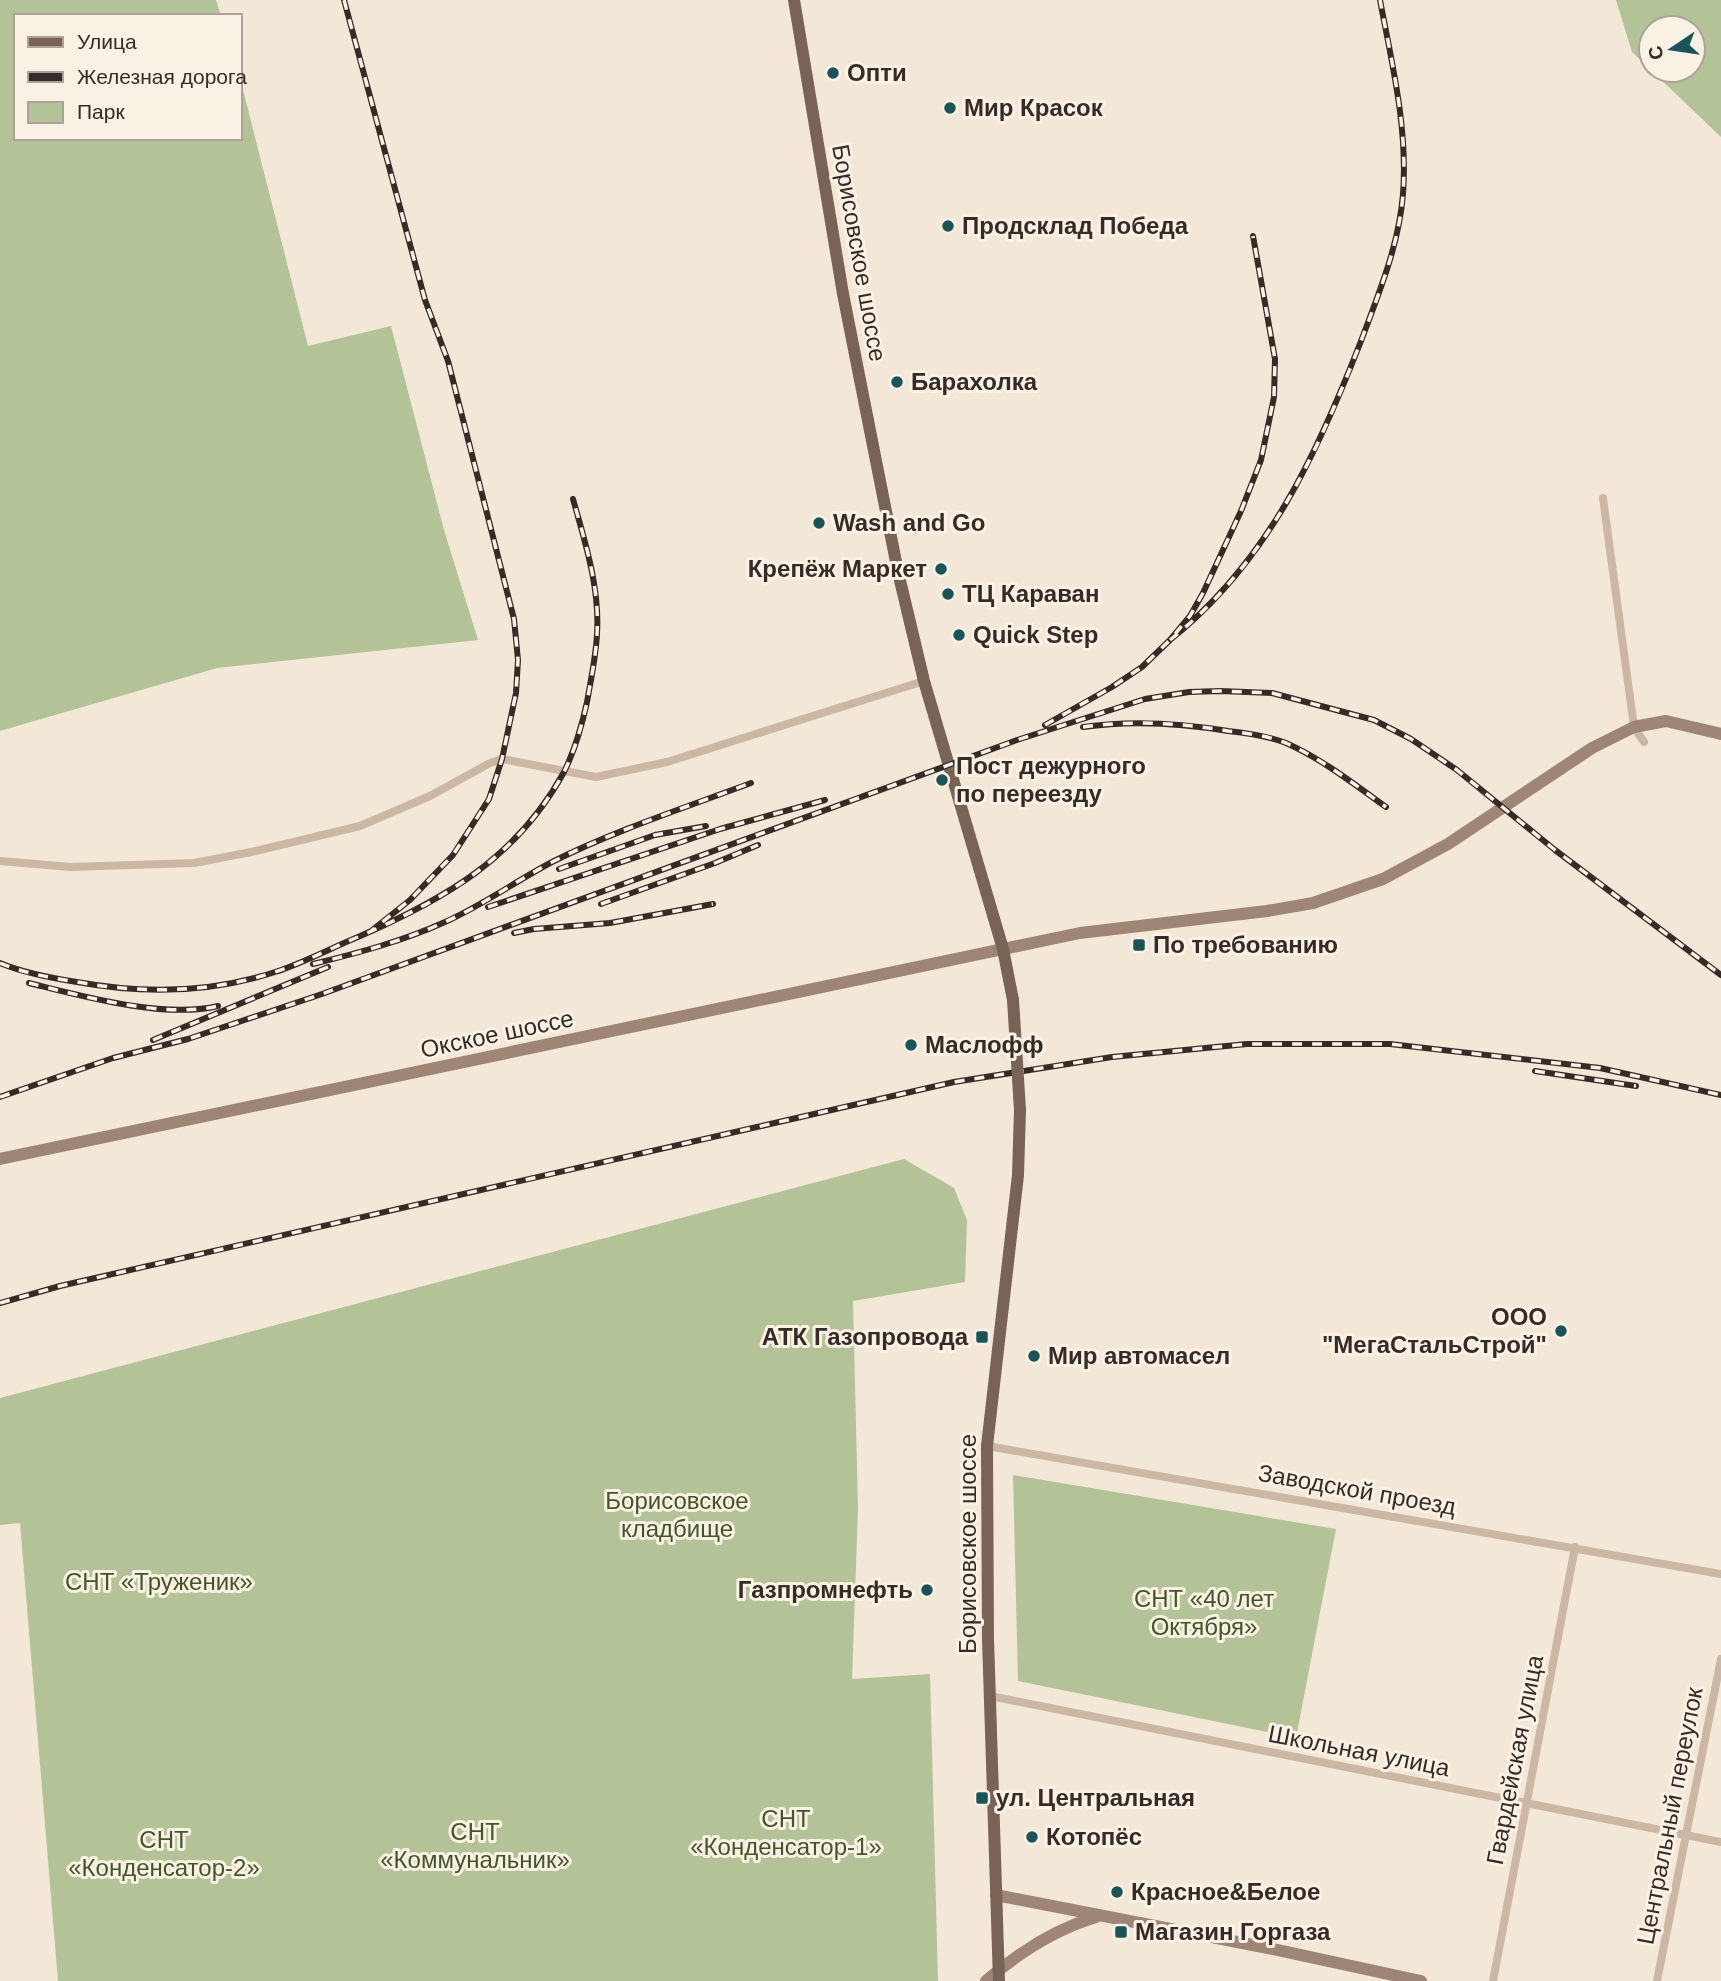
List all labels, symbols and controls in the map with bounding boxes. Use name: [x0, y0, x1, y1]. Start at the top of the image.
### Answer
legend: [14, 14, 242, 140]
north arrow: [1637, 14, 1707, 84]
text: Улица: [77, 30, 137, 53]
text: С: [1644, 43, 1668, 62]
place label: Опти: [847, 59, 907, 86]
text: Железная дорога: [77, 65, 247, 88]
marker: Опти: [825, 65, 841, 81]
place label: Мир Красок: [964, 94, 1104, 121]
text: Парк: [77, 100, 125, 123]
marker: Мир Красок: [942, 100, 958, 116]
street label: Борисовское шоссе: [827, 142, 892, 364]
place label: Продсклад Победа: [962, 212, 1189, 239]
marker: Продсклад Победа: [940, 218, 956, 234]
place label: Барахолка: [911, 368, 1038, 395]
marker: Барахолка: [889, 374, 905, 390]
place label: Wash and Go: [833, 509, 985, 536]
marker: Wash and Go: [811, 515, 827, 531]
place label: Крепёж Маркет: [748, 555, 927, 582]
marker: Крепёж Маркет: [933, 561, 949, 577]
place label: ТЦ Караван: [962, 580, 1099, 607]
marker: ТЦ Караван: [940, 586, 956, 602]
place label: Quick Step: [973, 621, 1098, 648]
marker: Quick Step: [951, 627, 967, 643]
place label: Пост дежурного по переезду: [956, 752, 1146, 807]
marker: Пост дежурного по переезду: [934, 772, 950, 788]
place label: По требованию: [1153, 931, 1338, 958]
marker: По требованию: [1131, 937, 1147, 953]
street label: Окское шоссе: [418, 1004, 576, 1063]
place label: Маслофф: [925, 1031, 1044, 1058]
marker: Маслофф: [903, 1037, 919, 1053]
place label: ООО "МегаСтальСтрой": [1322, 1303, 1547, 1358]
place label: АТК Газопровода: [762, 1323, 969, 1350]
marker: ООО "МегаСтальСтрой": [1553, 1323, 1569, 1339]
marker: АТК Газопровода: [974, 1329, 990, 1345]
place label: Мир автомасел: [1048, 1342, 1230, 1369]
marker: Мир автомасел: [1026, 1348, 1042, 1364]
street label: Борисовское шоссе: [954, 1434, 981, 1654]
street label: Заводской проезд: [1256, 1459, 1458, 1520]
park label: Борисовское кладбище: [605, 1487, 749, 1542]
park label: СНТ «Труженик»: [65, 1568, 253, 1595]
place label: Газпромнефть: [738, 1576, 913, 1603]
marker: Газпромнефть: [919, 1582, 935, 1598]
park label: СНТ «40 лет Октября»: [1134, 1585, 1274, 1640]
street label: Гвардейская улица: [1481, 1652, 1548, 1867]
street label: Центральный переулок: [1631, 1684, 1708, 1947]
street label: Школьная улица: [1266, 1720, 1453, 1781]
place label: ул. Центральная: [996, 1784, 1195, 1811]
marker: ул. Центральная: [974, 1790, 990, 1806]
park label: СНТ «Конденсатор-1»: [690, 1805, 882, 1860]
park label: СНТ «Коммунальник»: [380, 1818, 570, 1873]
place label: Котопёс: [1046, 1823, 1142, 1850]
park label: СНТ «Конденсатор-2»: [68, 1826, 260, 1881]
marker: Котопёс: [1024, 1829, 1040, 1845]
place label: Красное&Белое: [1131, 1878, 1320, 1905]
marker: Красное&Белое: [1109, 1884, 1125, 1900]
place label: Магазин Горгаза: [1135, 1918, 1331, 1945]
marker: Магазин Горгаза: [1113, 1924, 1129, 1940]

